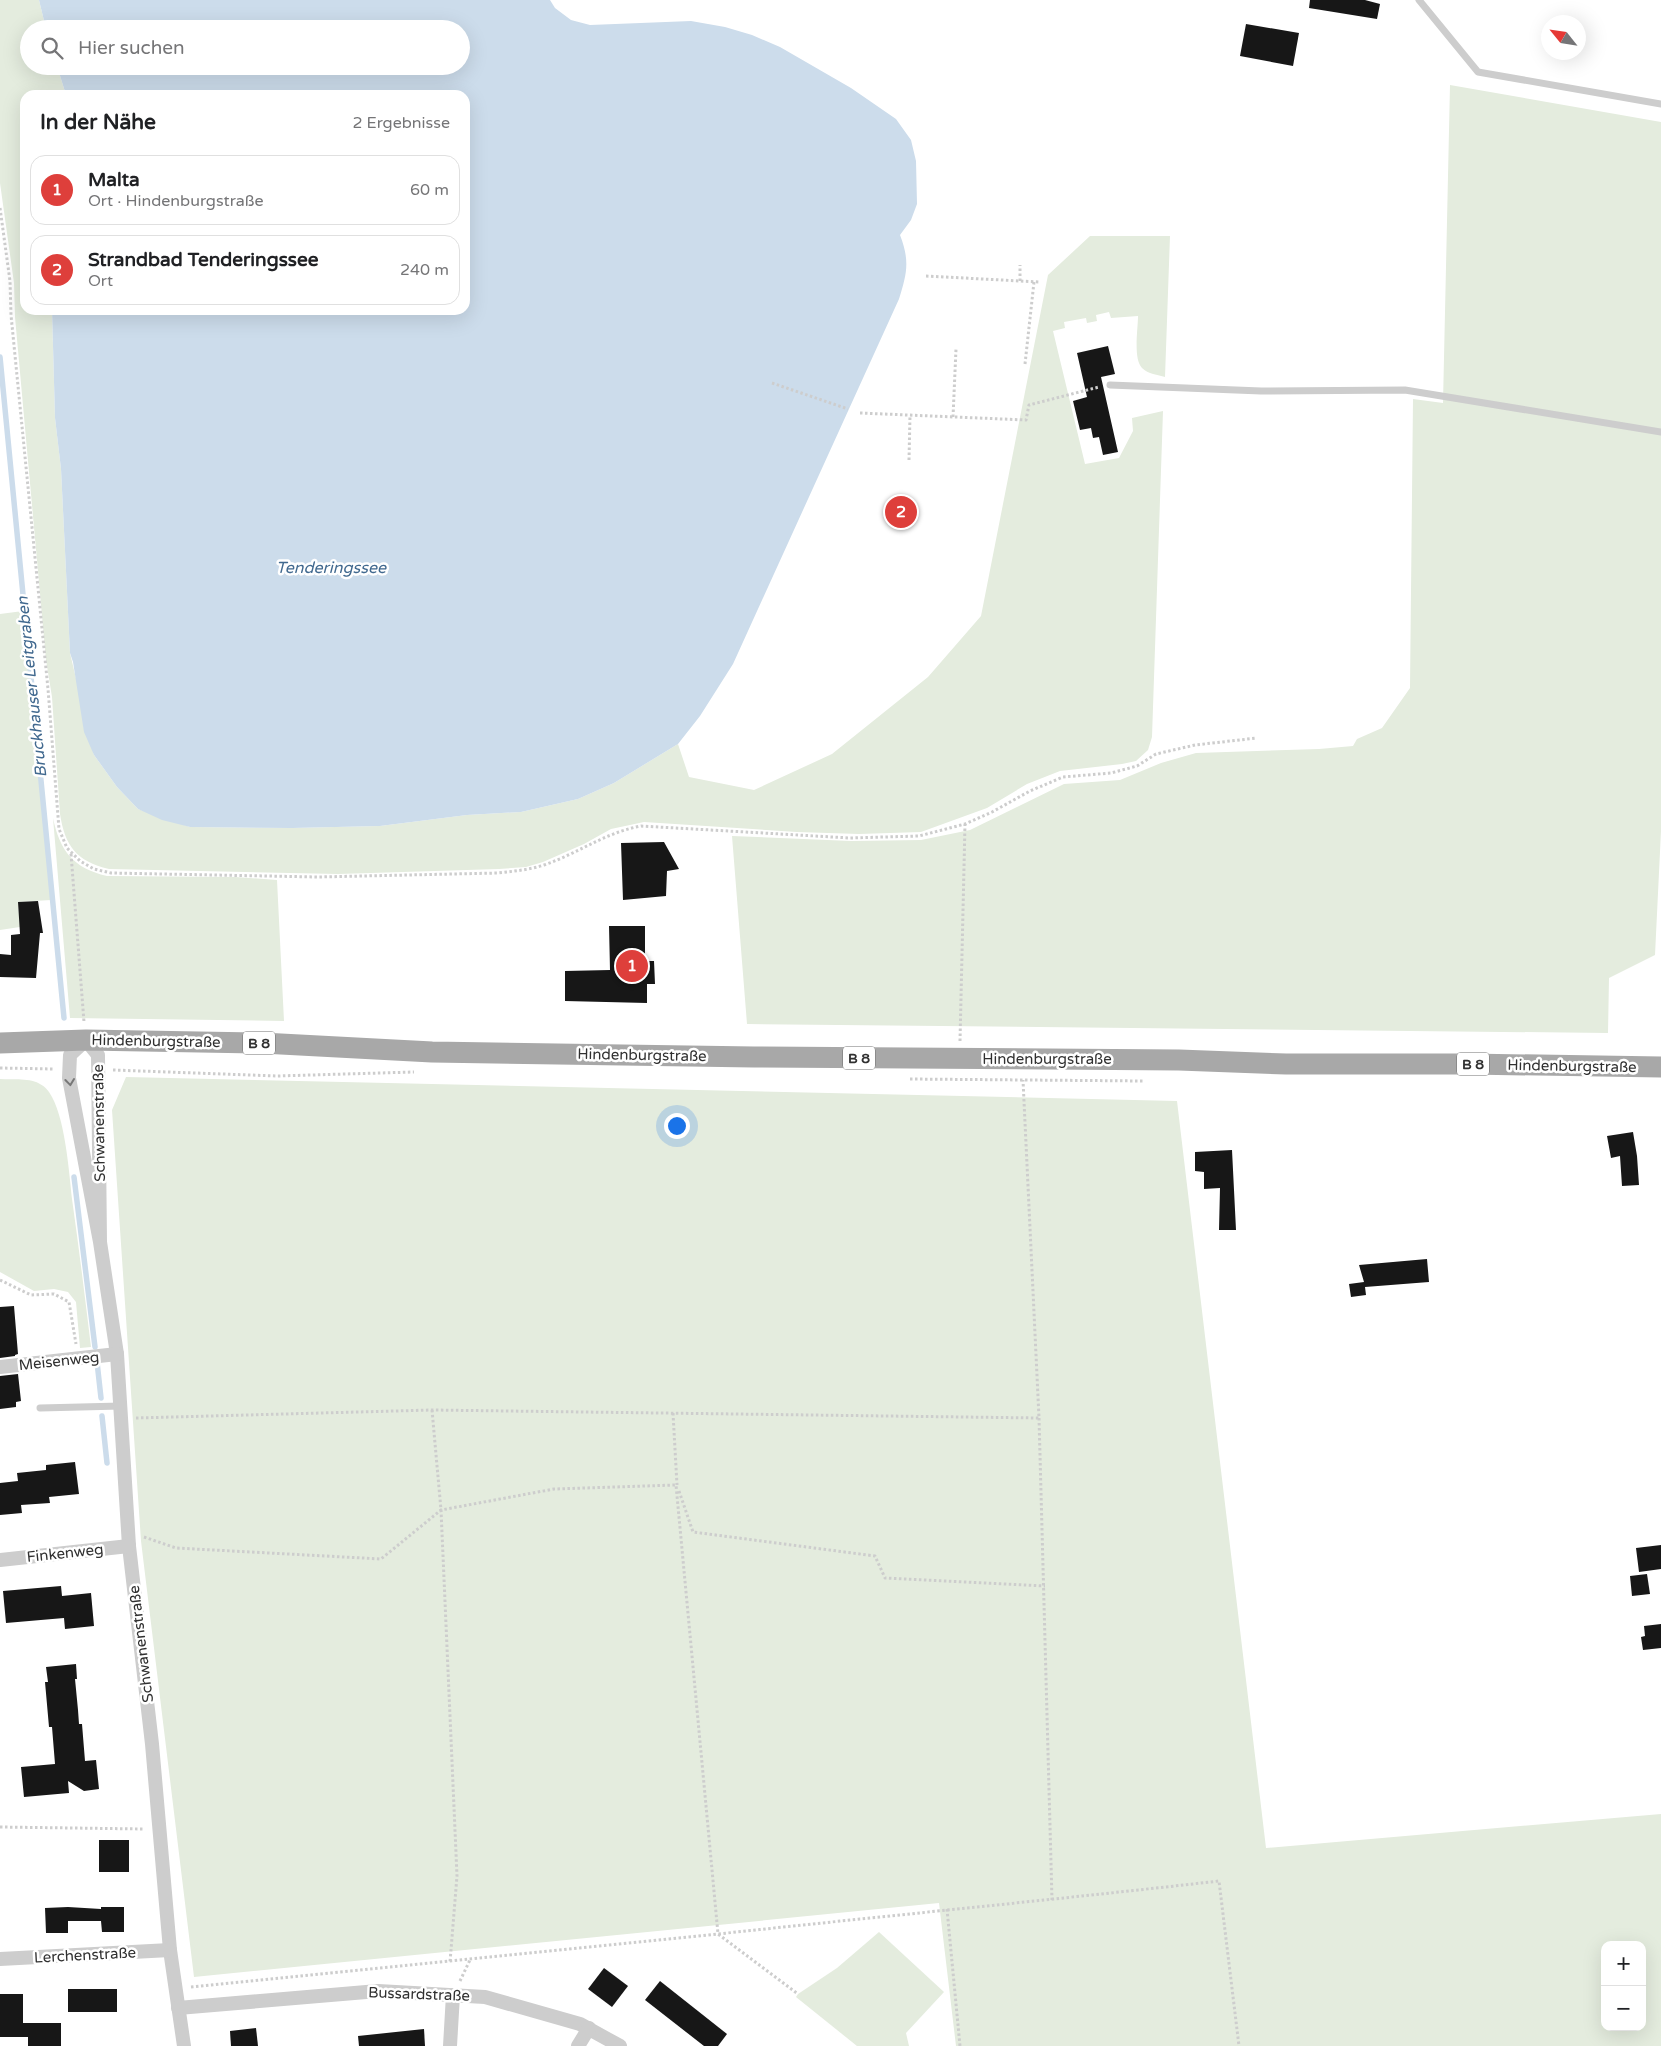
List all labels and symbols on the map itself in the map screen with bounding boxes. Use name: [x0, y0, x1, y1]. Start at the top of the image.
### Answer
north arrow: [1541, 15, 1586, 60]
pin: 2: [885, 493, 917, 531]
water label: Tenderingssee: [276, 558, 387, 578]
water label: Bruckhauser Leitgraben: [12, 594, 51, 779]
pin: 1: [616, 947, 648, 985]
street label: Hindenburgstraße: [91, 1031, 221, 1051]
road number: B 8: [243, 1032, 275, 1054]
street label: Hindenburgstraße: [577, 1045, 707, 1065]
road number: B 8: [843, 1046, 875, 1070]
street label: Hindenburgstraße: [982, 1050, 1112, 1068]
road number: B 8: [1457, 1052, 1489, 1076]
street label: Hindenburgstraße: [1507, 1056, 1637, 1076]
street label: Schwanenstraße: [89, 1064, 109, 1182]
one-way arrow: [64, 1078, 75, 1086]
your location: [664, 1113, 690, 1139]
street label: Meisenweg: [18, 1348, 100, 1374]
street label: Finkenweg: [26, 1540, 104, 1566]
street label: Schwanenstraße: [125, 1584, 157, 1704]
street label: Lerchenstraße: [34, 1943, 136, 1967]
street label: Bussardstraße: [368, 1983, 470, 2005]

